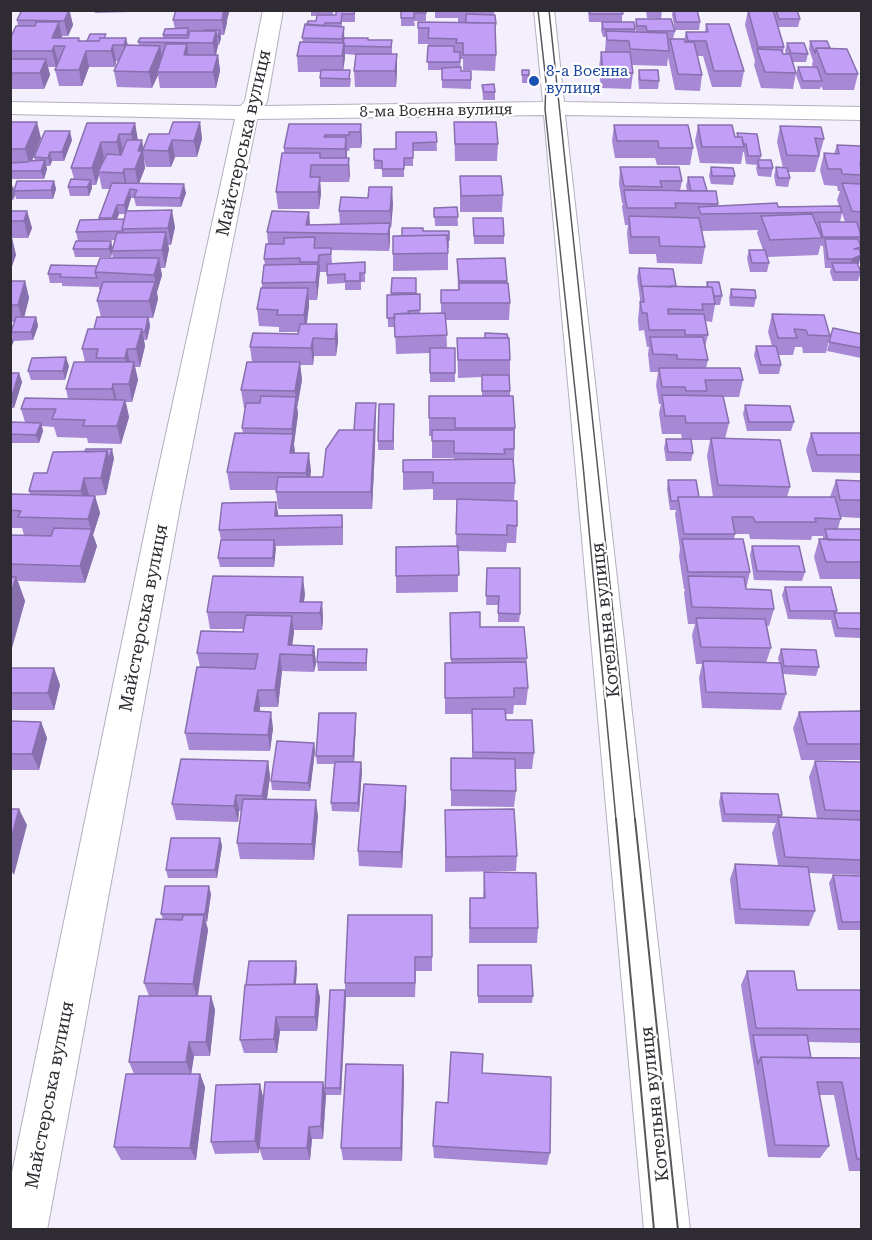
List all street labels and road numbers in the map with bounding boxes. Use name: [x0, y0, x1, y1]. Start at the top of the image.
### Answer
street label: Майстерська вулиця: [212, 48, 276, 238]
street label: 8-ма Воєнна вулиця: [359, 101, 513, 121]
street label: Майстерська вулиця: [115, 522, 173, 714]
street label: Котельна вулиця: [587, 541, 625, 699]
street label: Майстерська вулиця: [21, 999, 79, 1191]
street label: Котельна вулиця: [636, 1025, 674, 1183]

